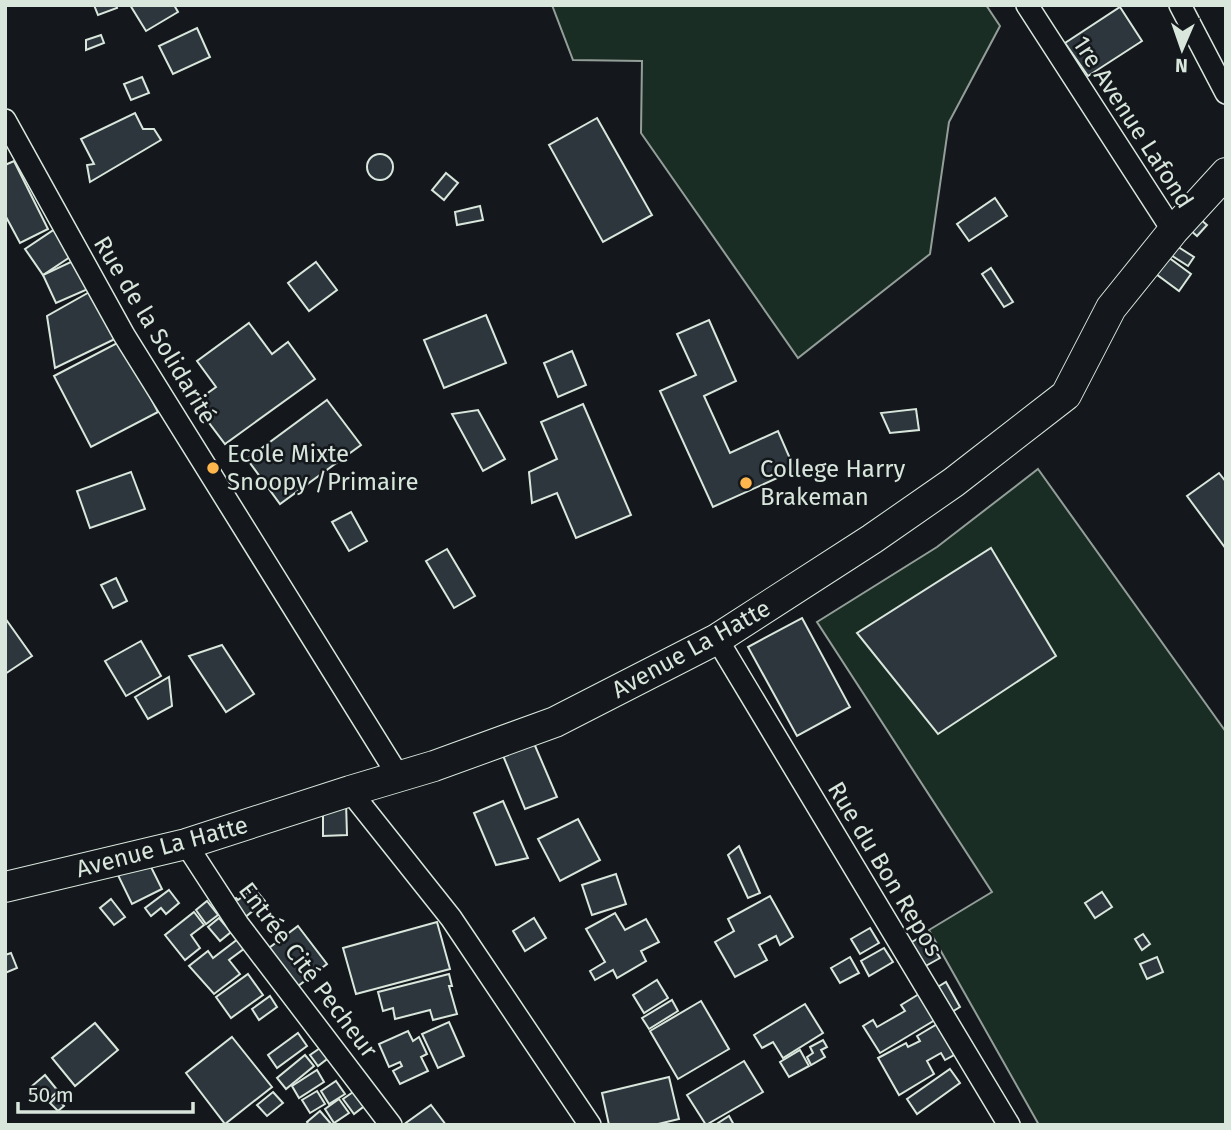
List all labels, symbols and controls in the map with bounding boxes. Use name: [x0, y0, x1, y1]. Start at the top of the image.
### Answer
north arrow: [1147, 14, 1217, 84]
street label: 1re Avenue Lafond: [1067, 31, 1199, 213]
text: N: [1175, 54, 1188, 77]
street label: Rue de la Solidarité: [88, 231, 222, 429]
place label: Ecole Mixte Snoopy /Primaire: [227, 440, 419, 496]
place label: College Harry Brakeman: [760, 455, 905, 511]
marker: Ecole Mixte Snoopy /Primaire: [205, 460, 221, 476]
marker: College Harry Brakeman: [738, 475, 754, 491]
street label: Avenue La Hatte: [607, 594, 775, 704]
street label: Rue du Bon Repos: [822, 777, 948, 961]
street label: Avenue La Hatte: [73, 811, 251, 883]
street label: Entrée Cité Pecheur: [233, 877, 384, 1064]
scale bar: [18, 1070, 192, 1114]
text: 50 m: [28, 1082, 74, 1108]

